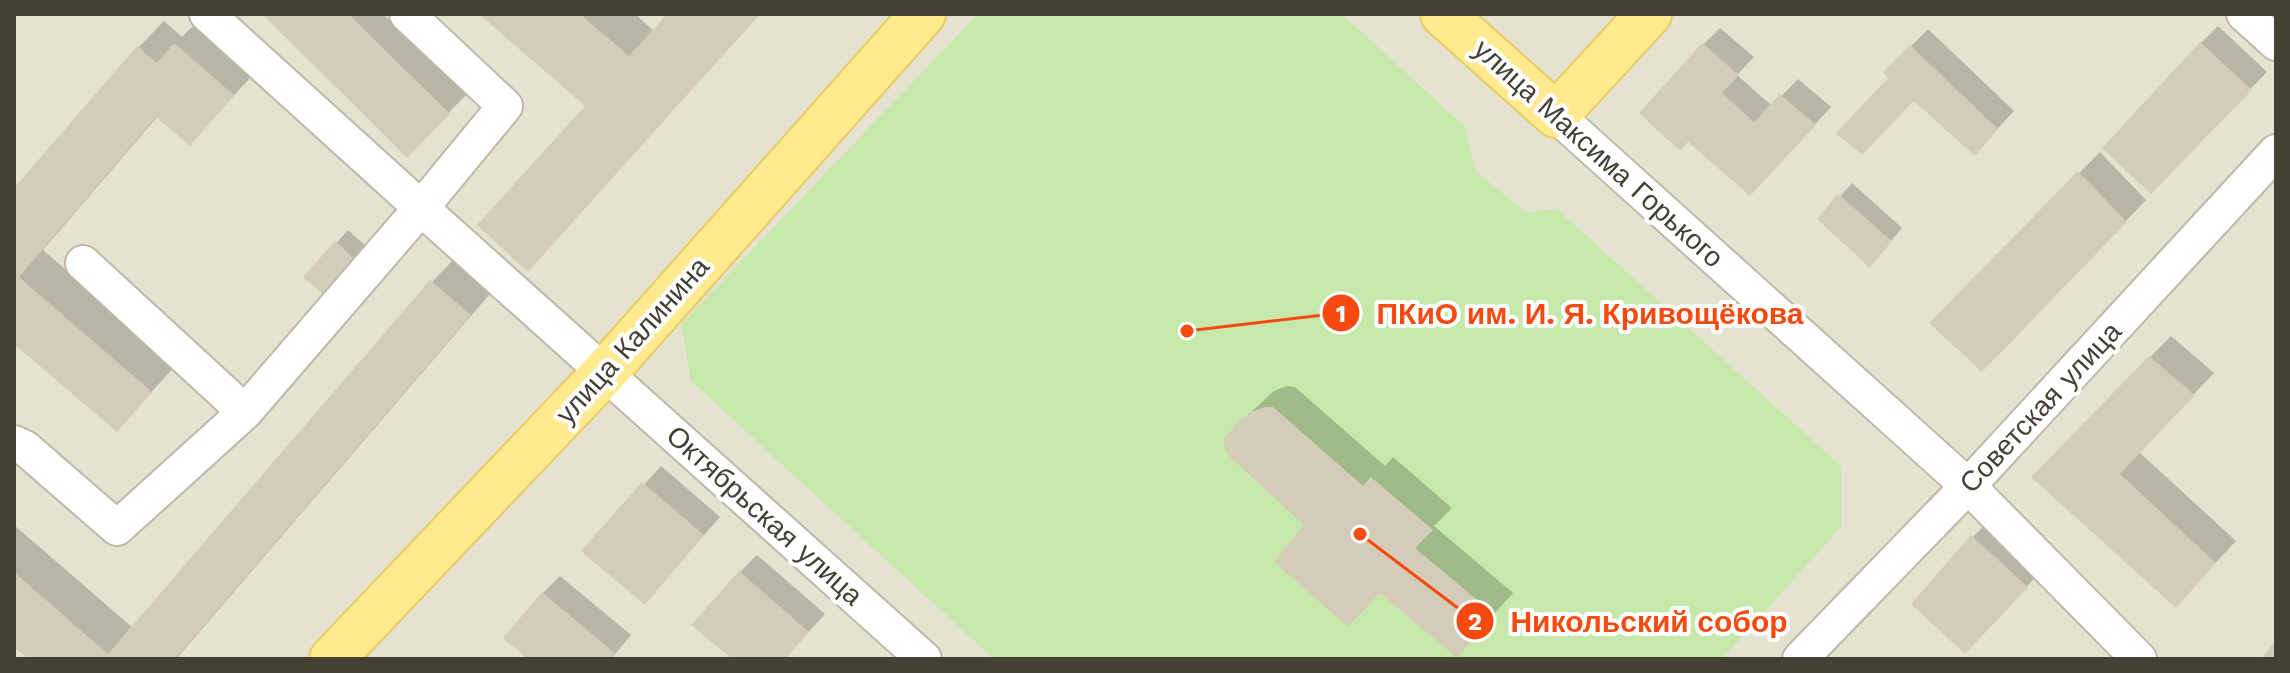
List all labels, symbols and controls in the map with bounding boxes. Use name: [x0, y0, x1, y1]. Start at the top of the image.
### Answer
street label: улица Максима Горького: [1467, 32, 1730, 274]
street label: улица Калинина: [549, 250, 716, 430]
callout: ПКиО им. И. Я. Кривощёкова: [1321, 286, 1820, 340]
text: ПКиО им. И. Я. Кривощёкова: [1377, 296, 1804, 331]
text: 1: [1336, 300, 1346, 328]
street label: Советская улица: [1953, 315, 2128, 500]
street label: Октябрьская улица: [660, 419, 870, 612]
callout: Никольский собор: [1455, 594, 1804, 648]
text: Никольский собор: [1510, 604, 1788, 639]
text: 2: [1468, 608, 1482, 636]

